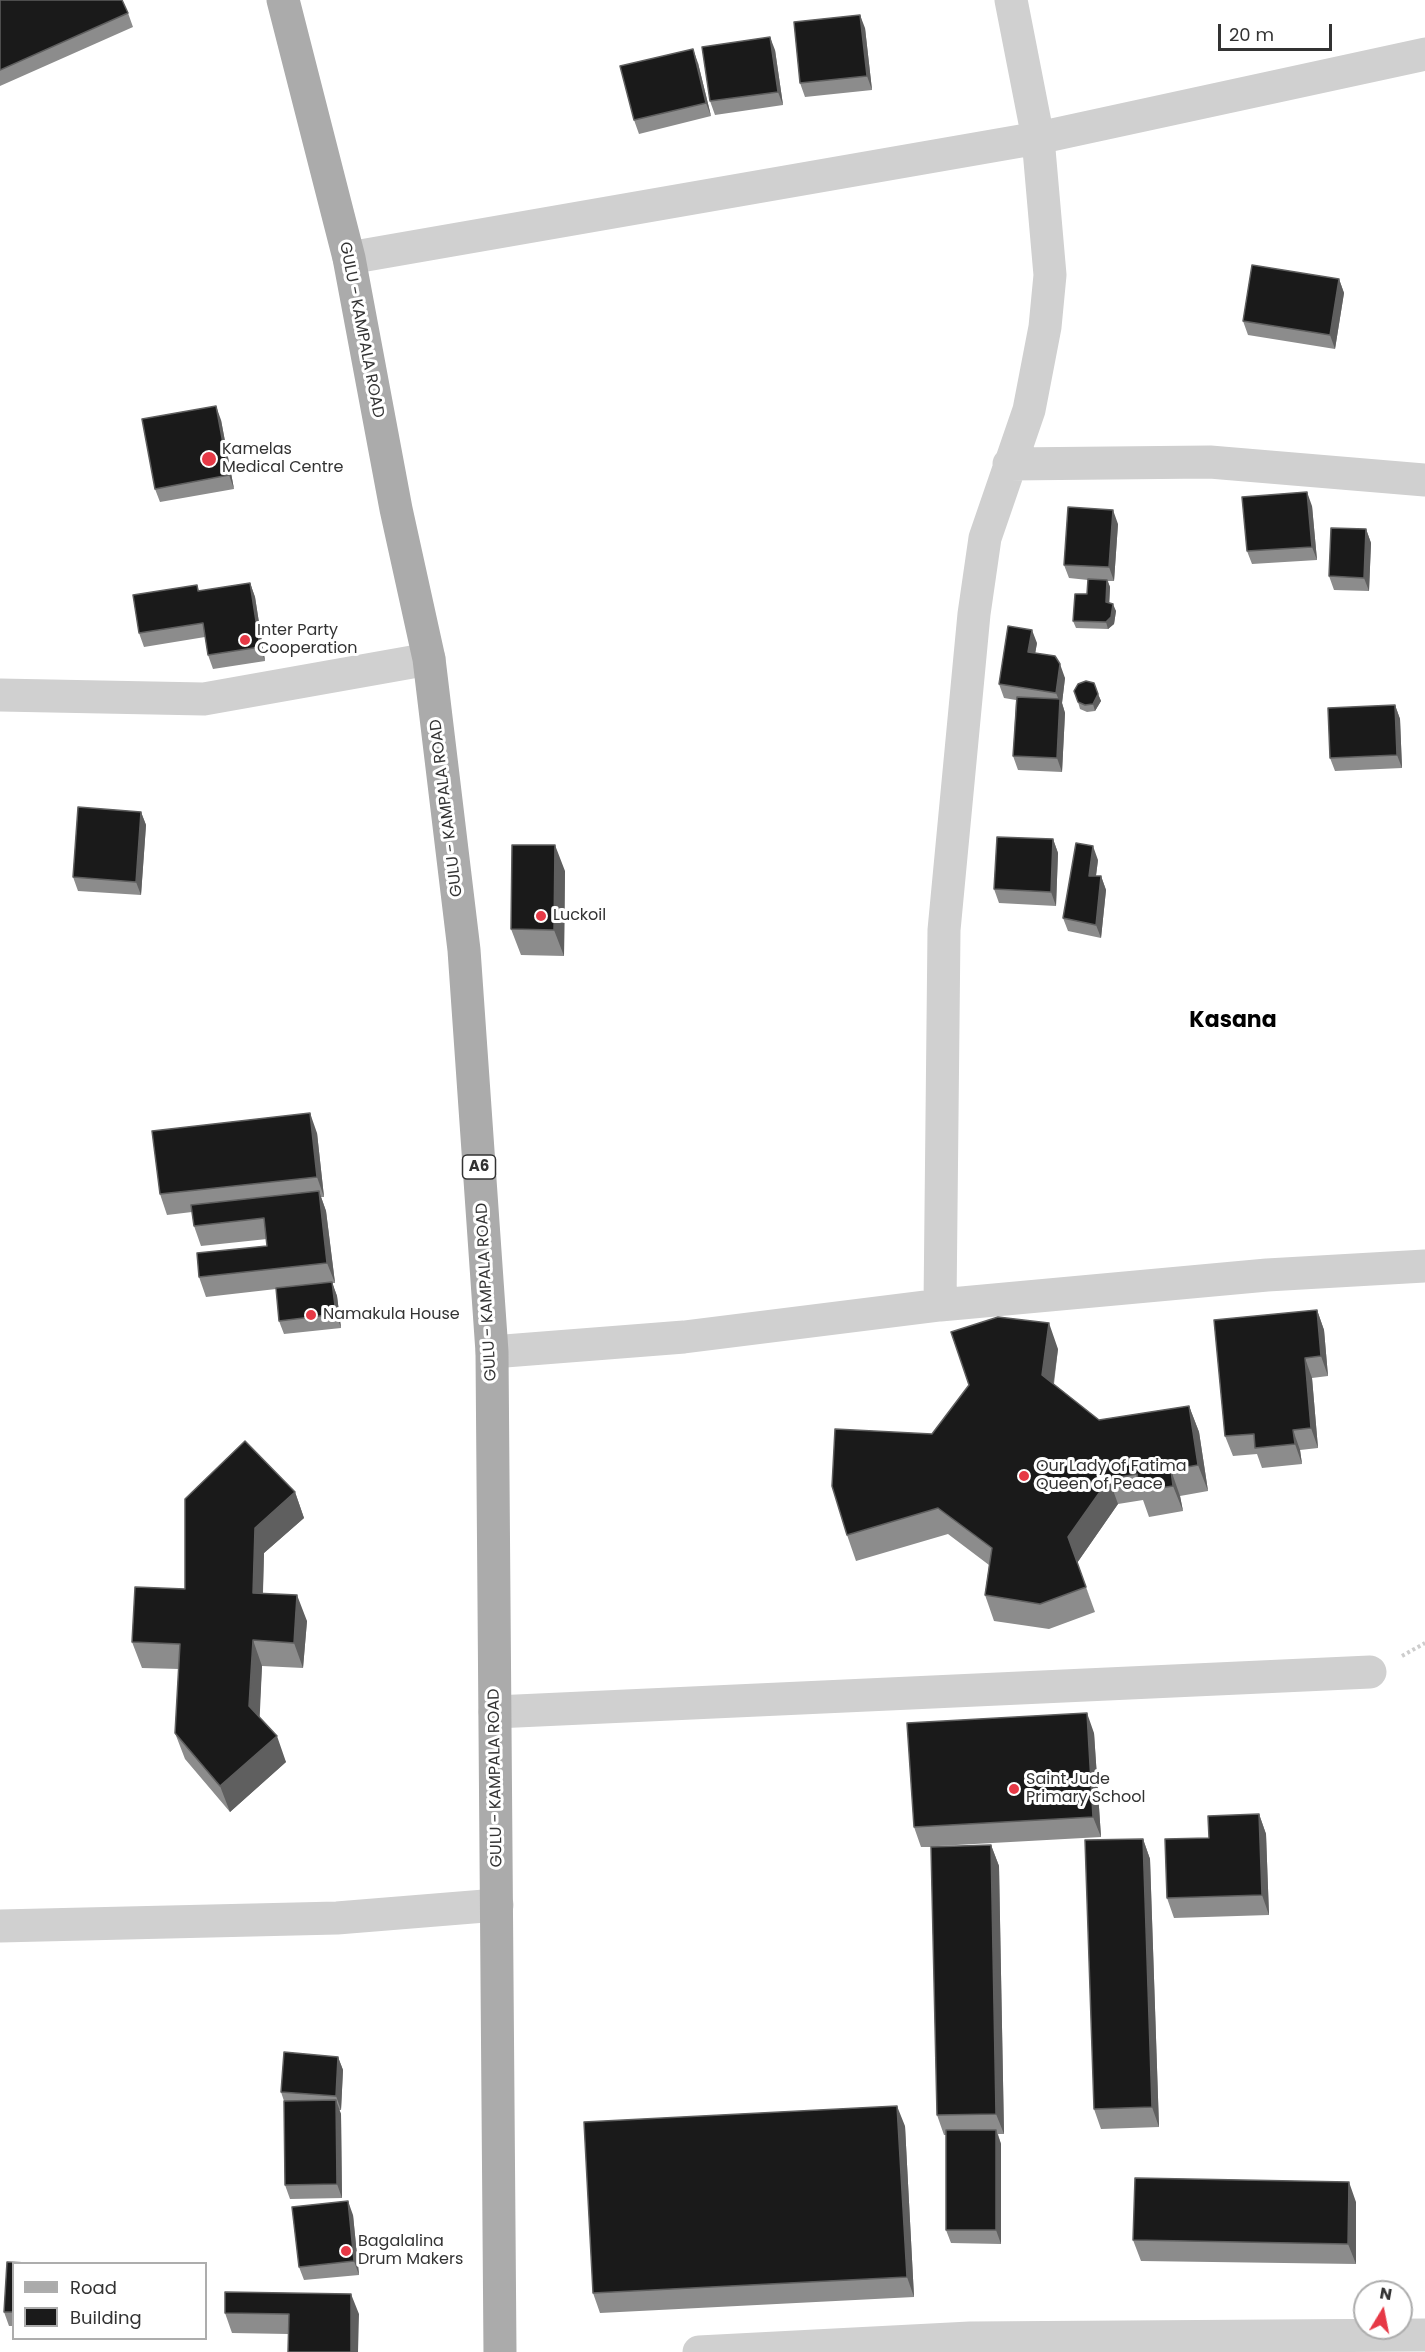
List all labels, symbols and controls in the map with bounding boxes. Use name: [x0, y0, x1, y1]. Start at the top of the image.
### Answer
scale bar: [1221, 12, 1335, 50]
text: 20 m: [1229, 22, 1274, 47]
street label: GULU - KAMPALA ROAD: [335, 240, 387, 420]
place label: Kamelas Medical Centre: [222, 440, 343, 478]
marker: Kamelas Medical Centre: [200, 450, 218, 468]
place label: Inter Party Cooperation: [257, 621, 358, 659]
marker: Inter Party Cooperation: [238, 633, 252, 647]
street label: GULU - KAMPALA ROAD: [427, 718, 467, 898]
place label: Luckoil: [553, 906, 606, 926]
marker: Luckoil: [534, 909, 548, 923]
district label: Kasana: [1189, 1008, 1277, 1034]
road number: A6: [462, 1155, 496, 1179]
street label: GULU - KAMPALA ROAD: [473, 1202, 501, 1382]
place label: Namakula House: [323, 1305, 460, 1325]
marker: Namakula House: [304, 1308, 318, 1322]
place label: Our Lady of Fatima Queen of Peace: [1036, 1457, 1187, 1495]
marker: Our Lady of Fatima Queen of Peace: [1017, 1469, 1031, 1483]
street label: GULU - KAMPALA ROAD: [485, 1688, 507, 1868]
place label: Saint Jude Primary School: [1026, 1770, 1145, 1808]
marker: Saint Jude Primary School: [1007, 1782, 1021, 1796]
place label: Bagalalina Drum Makers: [358, 2232, 463, 2270]
marker: Bagalalina Drum Makers: [339, 2244, 353, 2258]
legend: [12, 2262, 207, 2340]
text: Road: [70, 2275, 117, 2300]
north arrow: [1353, 2280, 1413, 2340]
text: N: [1378, 2281, 1394, 2306]
text: Building: [70, 2305, 142, 2330]

